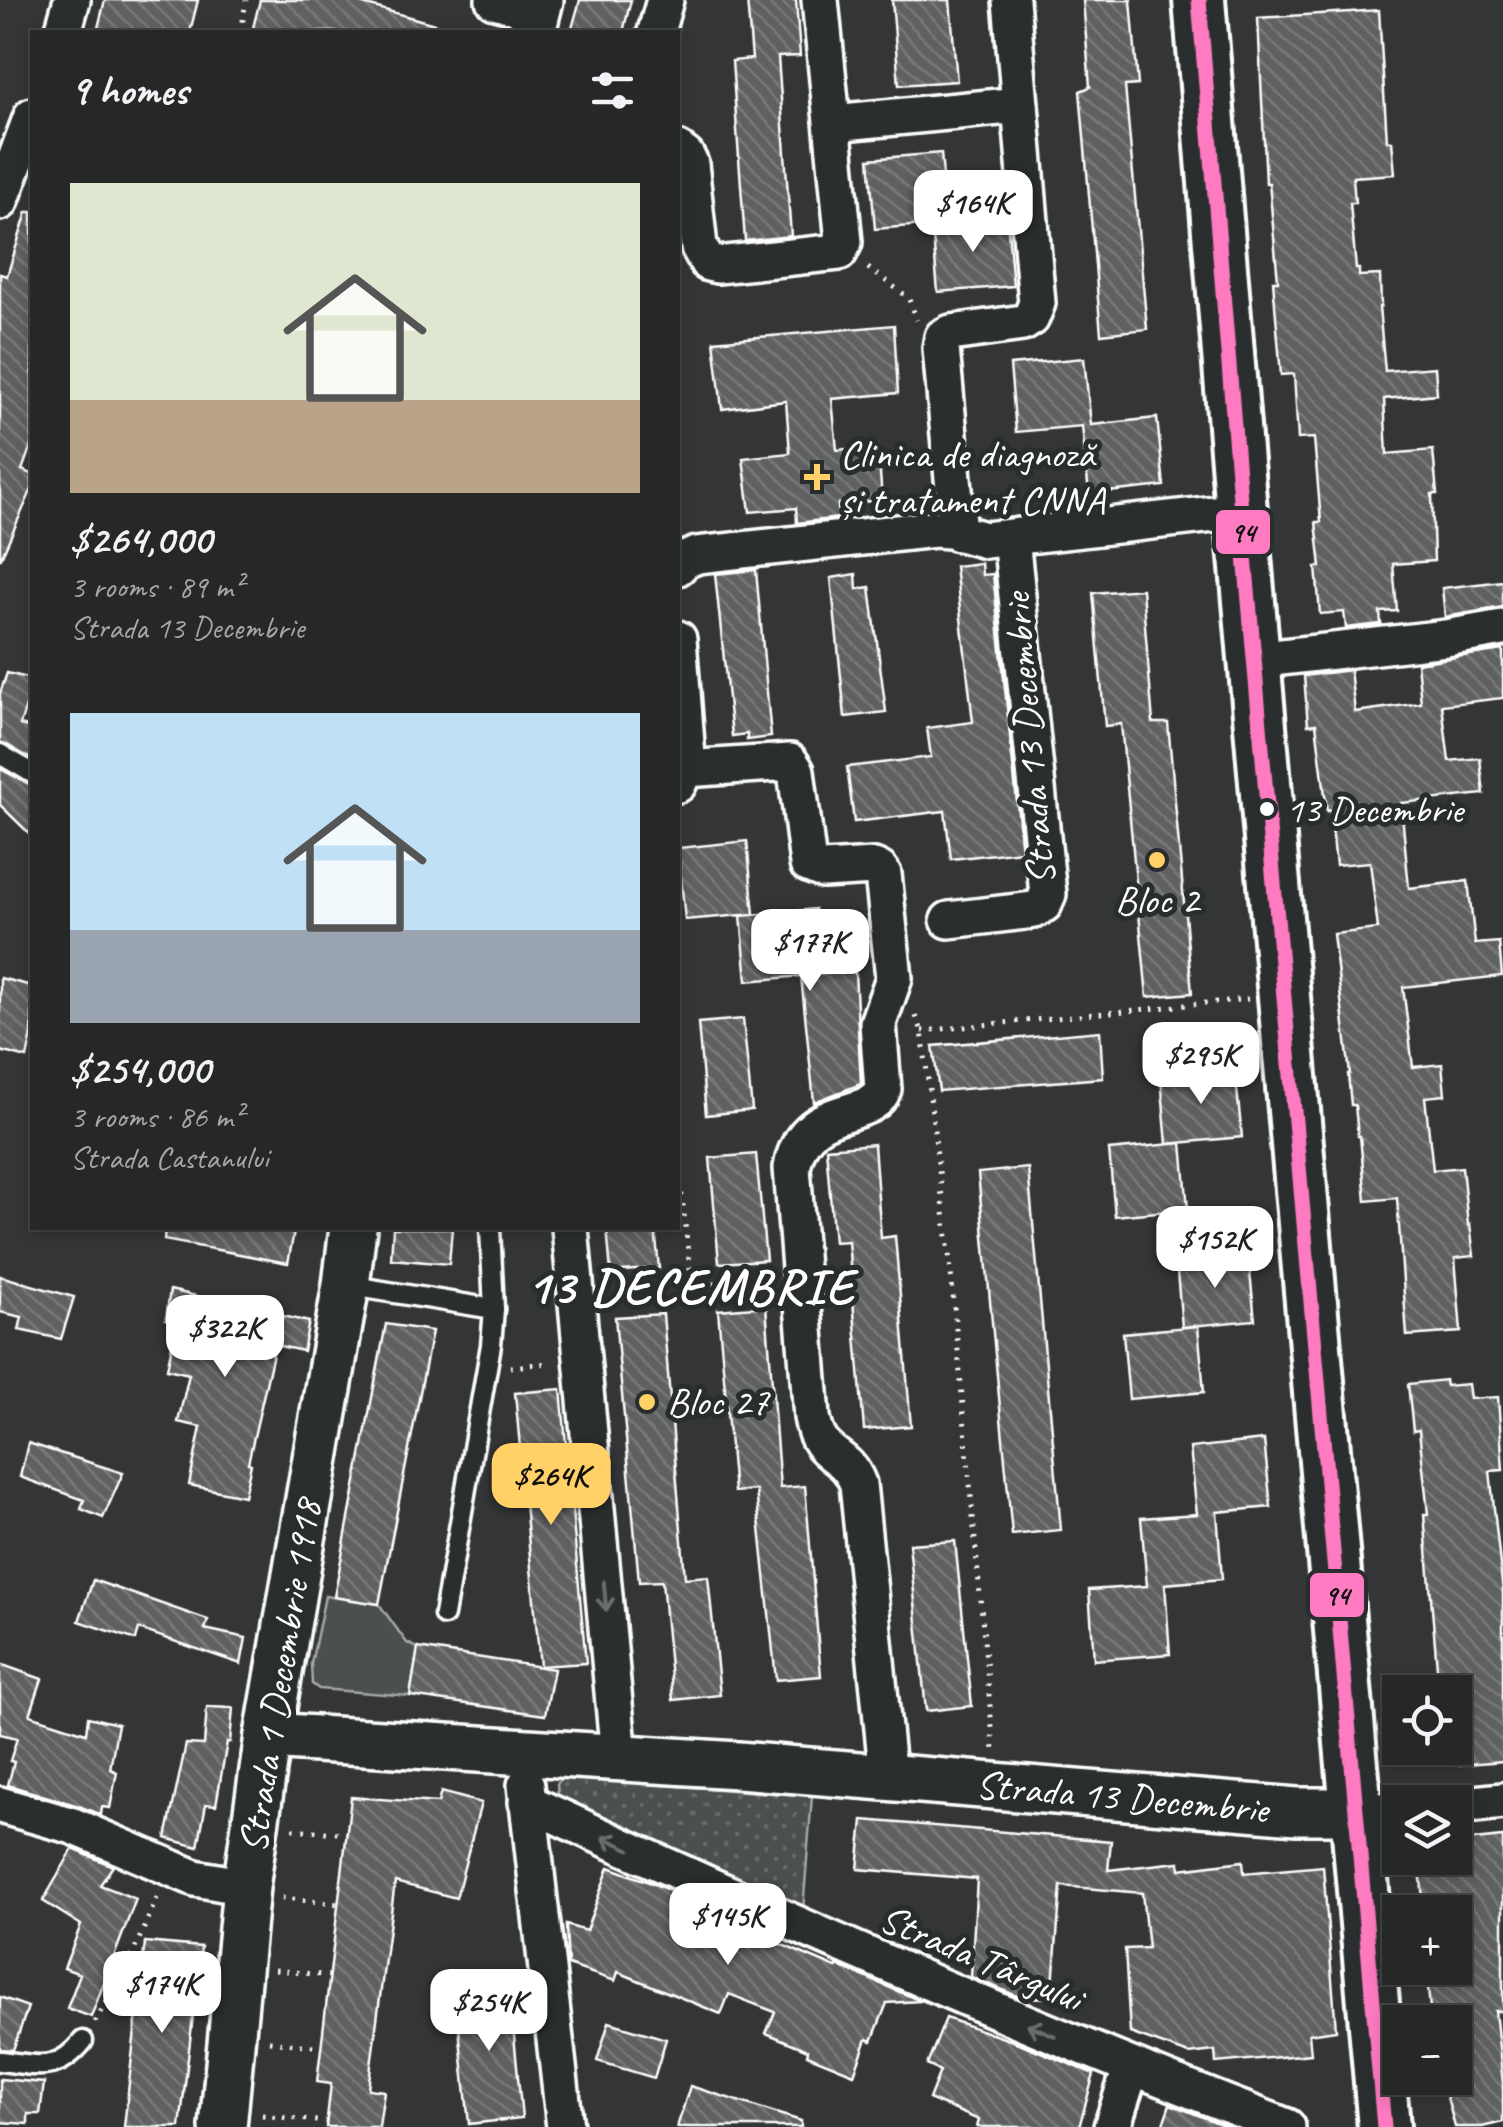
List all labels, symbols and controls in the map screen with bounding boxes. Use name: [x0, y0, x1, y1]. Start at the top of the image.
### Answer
icon: filters: [585, 63, 640, 118]
text: 9 homes: [70, 64, 188, 117]
pin: $164K: [903, 170, 1043, 255]
text: $164K: [936, 182, 1010, 223]
icon: home: [265, 248, 445, 428]
place label: Clinica de diagnoză și tratament CNNA: [840, 429, 1107, 525]
marker: Clinica de diagnoză și tratament CNNA: [804, 464, 830, 490]
line badge: 94: [1214, 508, 1272, 556]
text: $264,000: [70, 513, 212, 566]
text: 94: [1231, 515, 1259, 550]
text: 3 rooms · 89 m²: [70, 566, 243, 607]
street label: Strada 13 Decembrie: [991, 588, 1067, 887]
text: Strada 13 Decembrie: [70, 607, 304, 648]
icon: home: [265, 778, 445, 958]
place label: 13 Decembrie: [1286, 786, 1466, 833]
marker: 13 Decembrie: [1257, 799, 1277, 819]
marker: Bloc 2: [1146, 849, 1168, 871]
place label: Bloc 2: [1115, 875, 1202, 925]
pin: $177K: [740, 909, 880, 994]
text: $177K: [773, 921, 847, 962]
pin: $295K: [1131, 1022, 1271, 1107]
text: $295K: [1165, 1034, 1237, 1075]
text: $254,000: [70, 1043, 210, 1096]
text: 3 rooms · 86 m²: [70, 1096, 243, 1137]
text: Strada Castanului: [70, 1137, 269, 1178]
pin: $152K: [1145, 1206, 1285, 1291]
text: $152K: [1178, 1218, 1252, 1259]
district label: 13 DECEMBRIE: [527, 1255, 859, 1318]
pin: $322K: [155, 1295, 295, 1380]
text: $322K: [188, 1307, 262, 1348]
place label: Bloc 27: [667, 1377, 771, 1427]
marker: Bloc 27: [636, 1391, 658, 1413]
pin: $264K: [481, 1443, 621, 1528]
text: $264K: [514, 1455, 588, 1496]
street label: Strada 1 Decembrie 1918: [227, 1492, 333, 1856]
line badge: 94: [1308, 1571, 1366, 1619]
text: 94: [1325, 1578, 1353, 1613]
one-way arrow: [596, 1580, 615, 1612]
map controls: [1382, 1675, 1472, 2095]
button: locate: [1382, 1675, 1472, 1765]
street label: Strada 13 Decembrie: [974, 1759, 1273, 1835]
button: layers: [1382, 1785, 1472, 1875]
one-way arrow: [602, 1833, 632, 1852]
pin: $145K: [658, 1883, 798, 1968]
street label: Strada Târgului: [872, 1893, 1094, 2025]
text: $145K: [691, 1895, 765, 1936]
button: +: [1382, 1895, 1472, 1985]
pin: $174K: [92, 1951, 232, 2036]
text: $174K: [125, 1963, 199, 2004]
pin: $254K: [419, 1969, 559, 2054]
text: $254K: [452, 1981, 526, 2022]
button: −: [1382, 2005, 1472, 2095]
one-way arrow: [1026, 2020, 1057, 2038]

